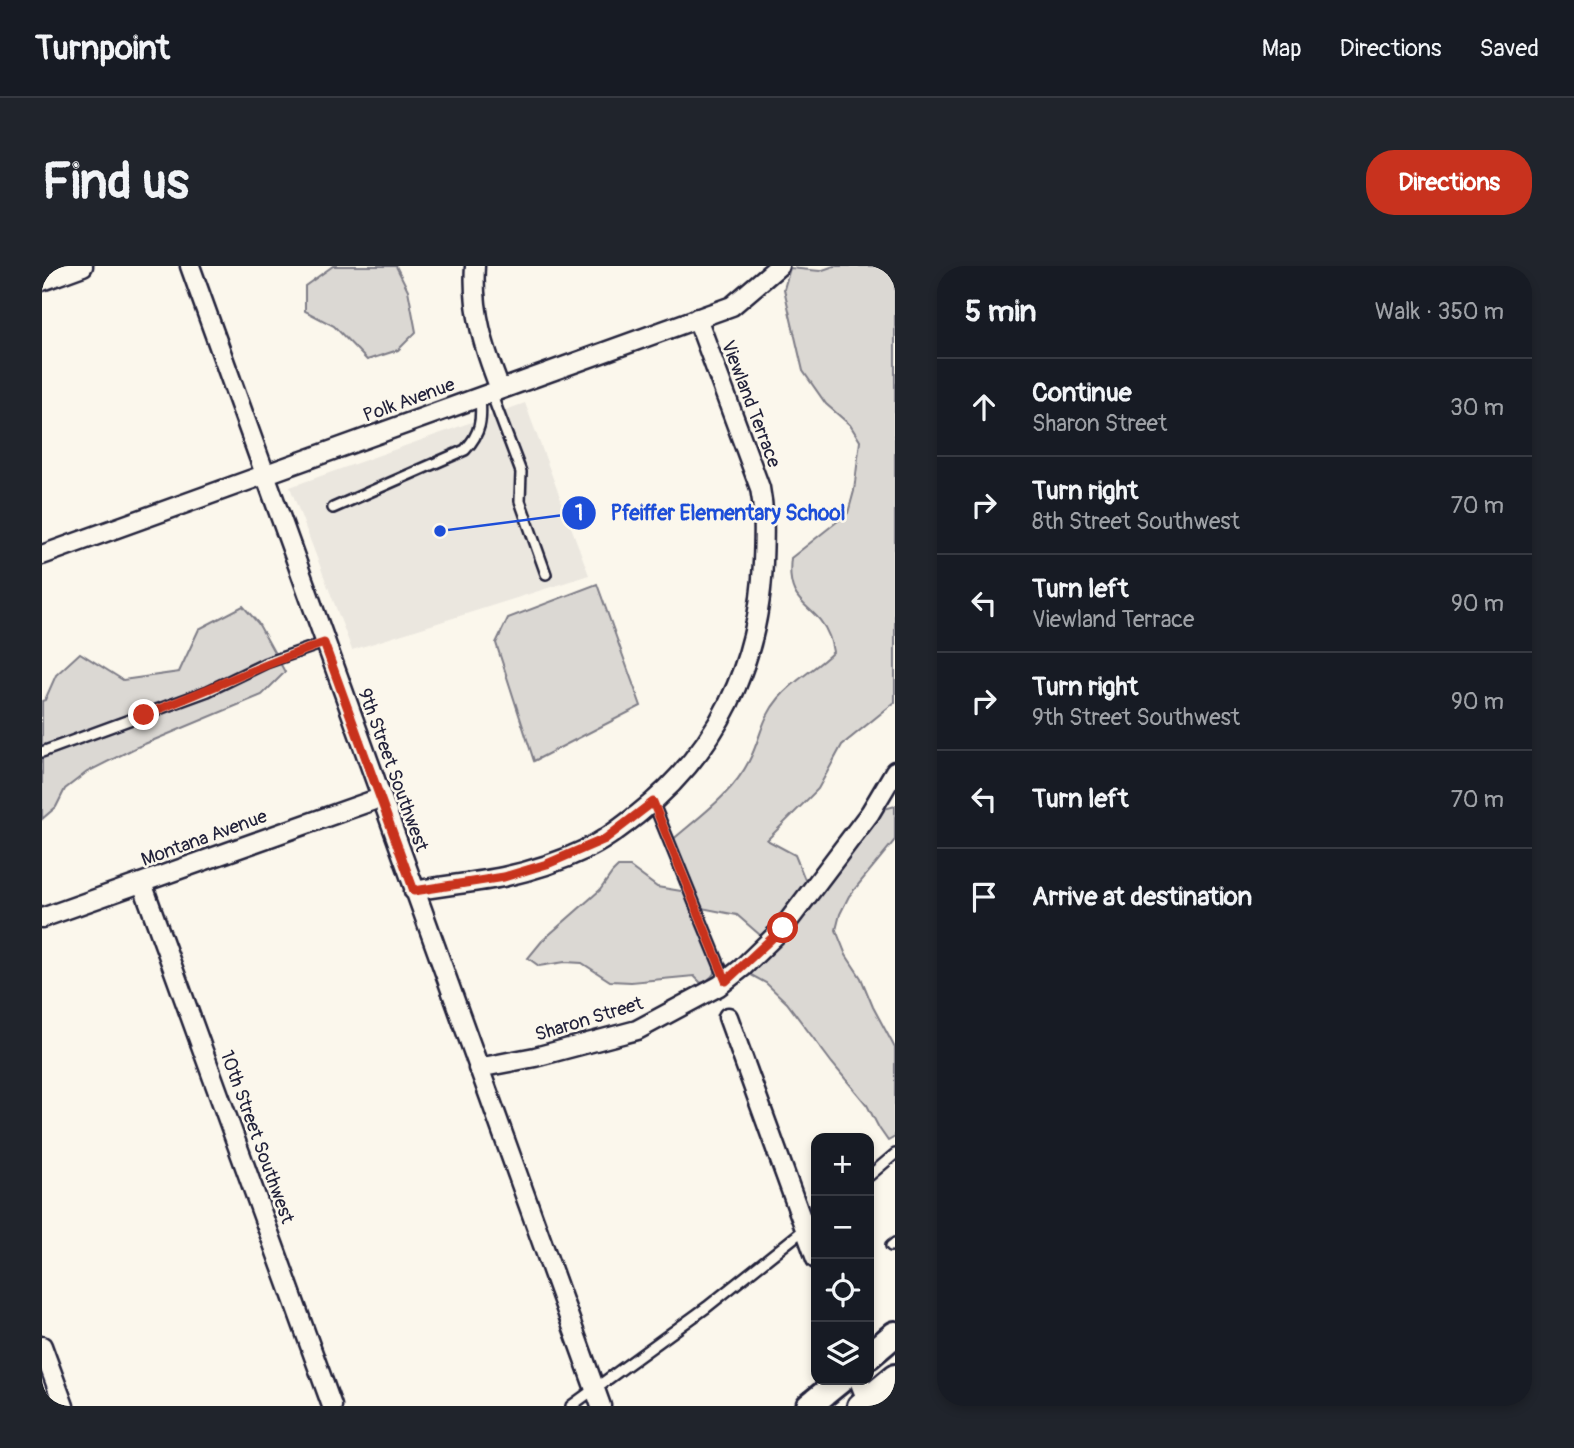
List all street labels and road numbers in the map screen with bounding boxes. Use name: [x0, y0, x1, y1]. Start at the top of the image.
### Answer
street label: Viewland Terrace: [716, 337, 786, 471]
street label: Polk Avenue: [360, 372, 459, 428]
street label: 9th Street Southwest: [352, 685, 434, 855]
street label: Montana Avenue: [138, 804, 271, 872]
street label: Sharon Street: [532, 991, 646, 1047]
street label: 10th Street Southwest: [215, 1047, 300, 1227]

